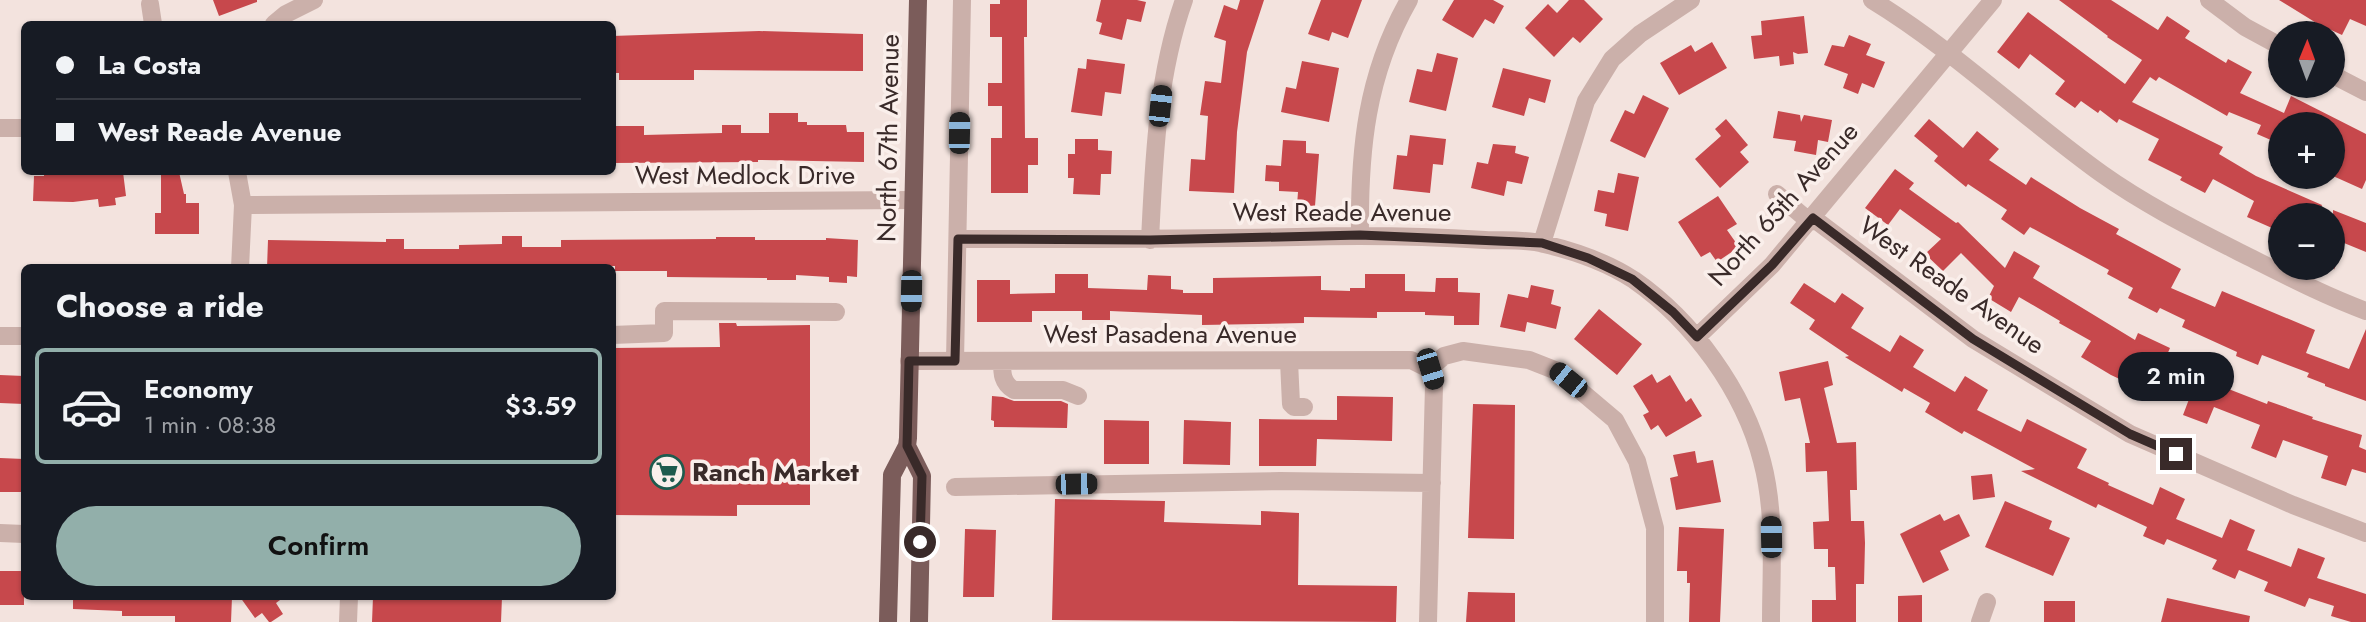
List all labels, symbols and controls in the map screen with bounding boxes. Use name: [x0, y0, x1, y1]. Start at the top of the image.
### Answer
north arrow: [2268, 21, 2345, 98]
map controls: [2268, 21, 2345, 280]
street label: North 67th Avenue: [867, 34, 909, 242]
text: La Costa: [98, 46, 201, 84]
car: [1148, 84, 1173, 128]
car: [949, 112, 970, 154]
button: +: [2268, 112, 2345, 189]
text: West Reade Avenue: [98, 113, 342, 151]
street label: North 65th Avenue: [1699, 114, 1867, 294]
street label: West Medlock Drive: [635, 156, 855, 194]
street label: West Reade Avenue: [1232, 193, 1452, 231]
button: −: [2268, 203, 2345, 280]
street label: West Reade Avenue: [1851, 207, 2053, 363]
car: [901, 270, 922, 312]
text: Choose a ride: [56, 283, 264, 329]
street label: West Pasadena Avenue: [1043, 315, 1297, 353]
car: [1414, 346, 1447, 392]
callout: 2 min: [2118, 352, 2234, 402]
car: [1546, 359, 1591, 401]
text: 2 min: [2146, 359, 2206, 393]
text: Economy: [144, 370, 253, 408]
icon: car: [60, 375, 123, 438]
text: $3.59: [505, 387, 577, 425]
text: 1 min · 08:38: [144, 408, 276, 442]
route end: [2160, 438, 2192, 470]
supermarket icon: Ranch Market: [648, 453, 686, 491]
place label: Ranch Market: [692, 453, 860, 491]
car: [1055, 473, 1098, 495]
button: Confirm: [56, 506, 581, 586]
car: [1761, 516, 1782, 558]
route start: [904, 526, 936, 558]

